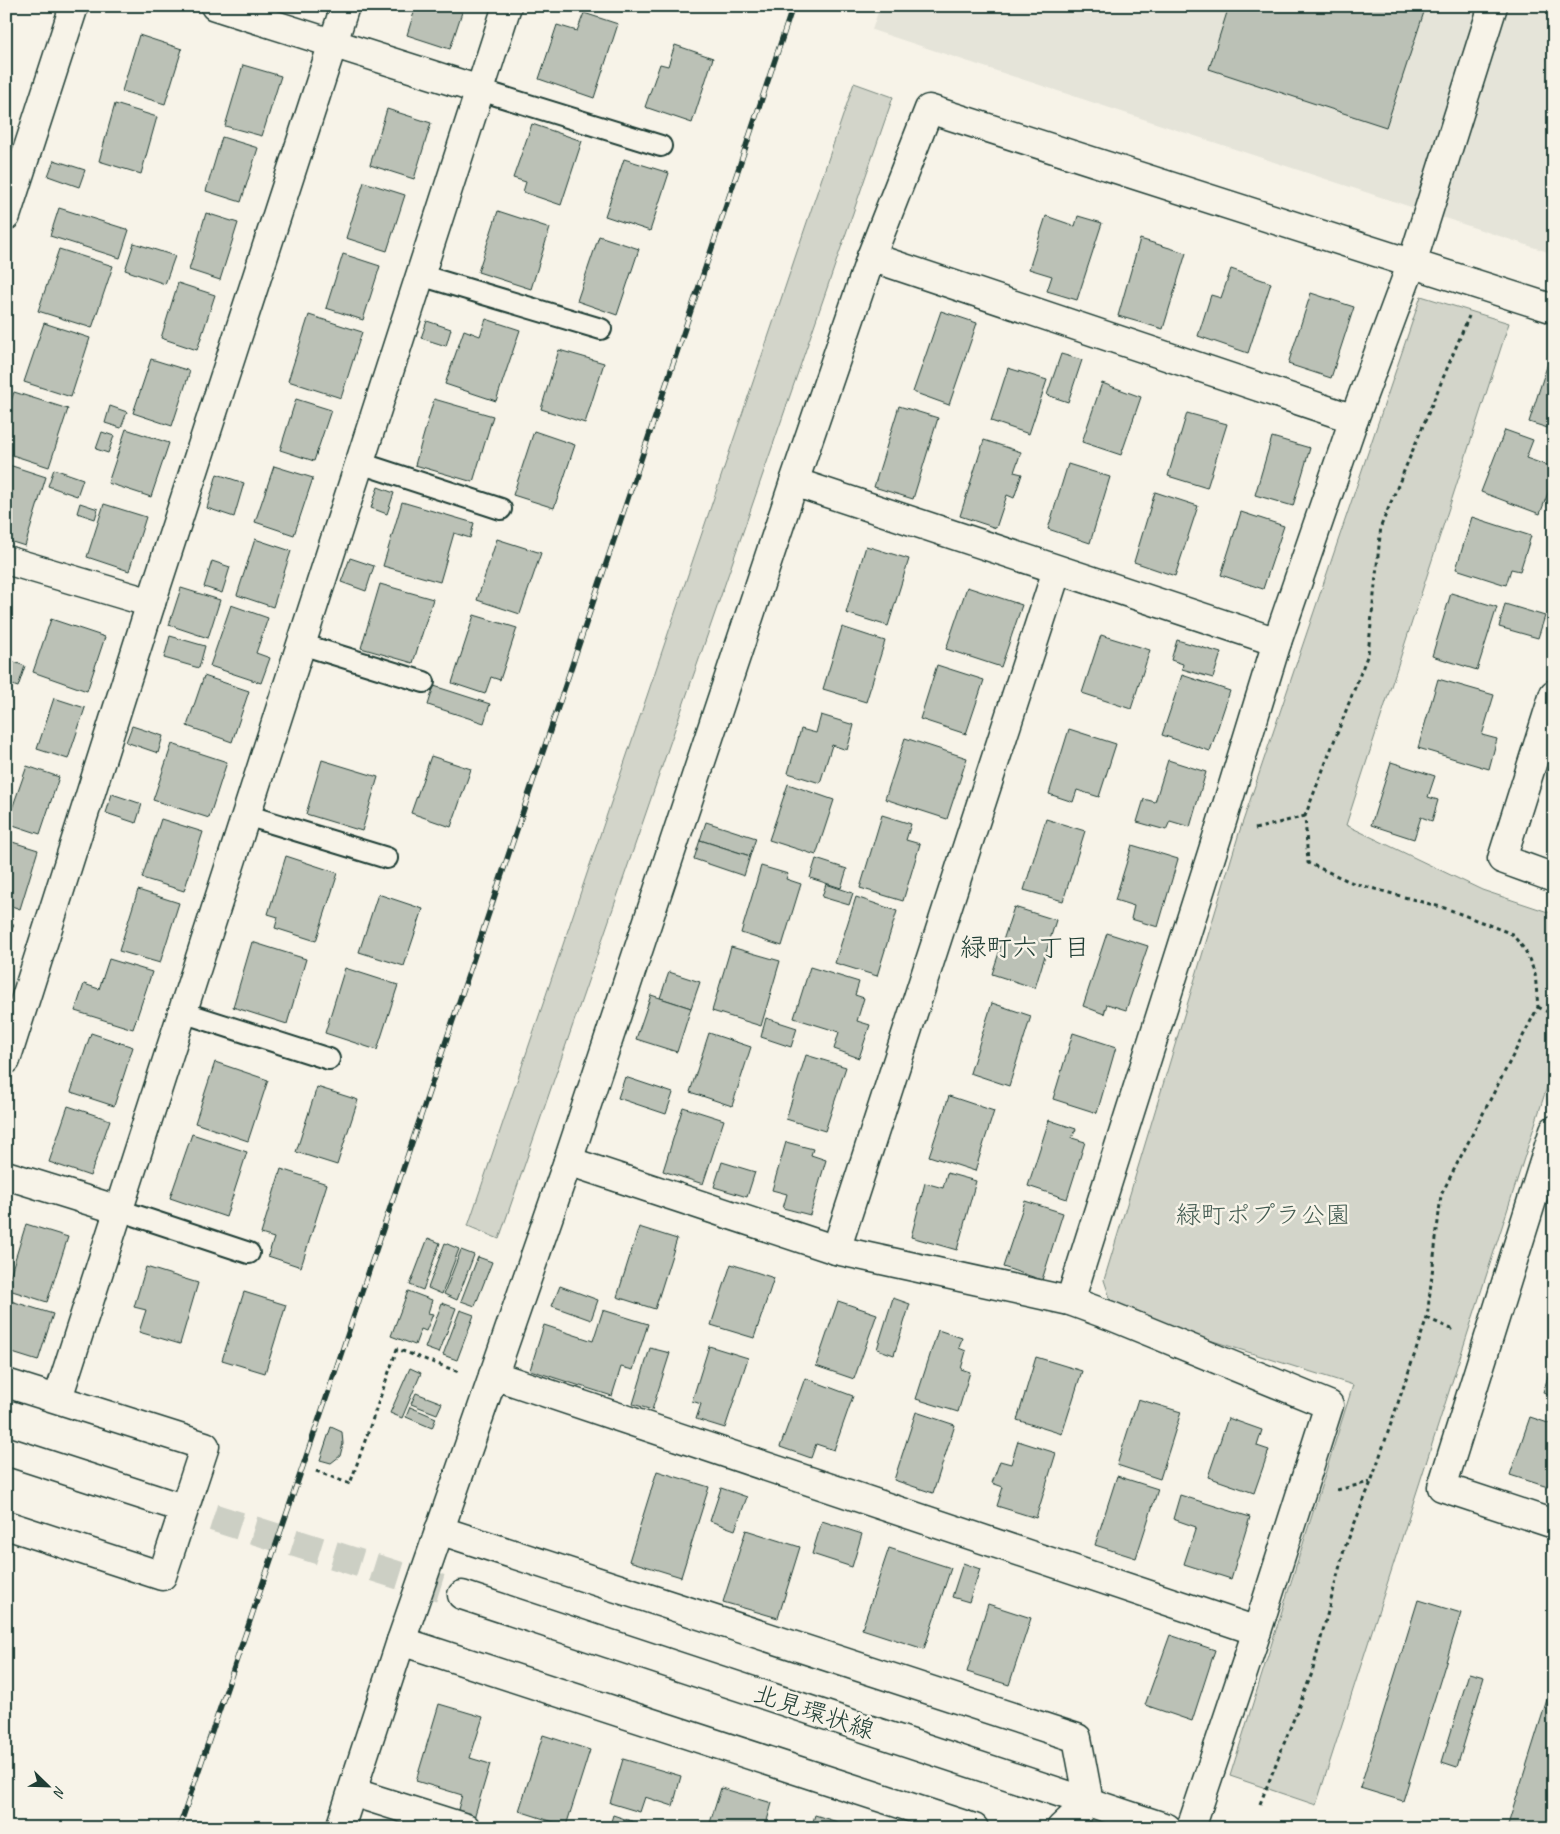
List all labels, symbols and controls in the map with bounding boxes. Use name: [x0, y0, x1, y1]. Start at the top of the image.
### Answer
district label: 緑町六丁目: [960, 931, 1090, 964]
park label: 緑町ポプラ公園: [1175, 1199, 1351, 1231]
street label: 北見環状線: [750, 1677, 878, 1747]
north arrow: [22, 1762, 72, 1812]
text: N: [49, 1784, 69, 1800]

